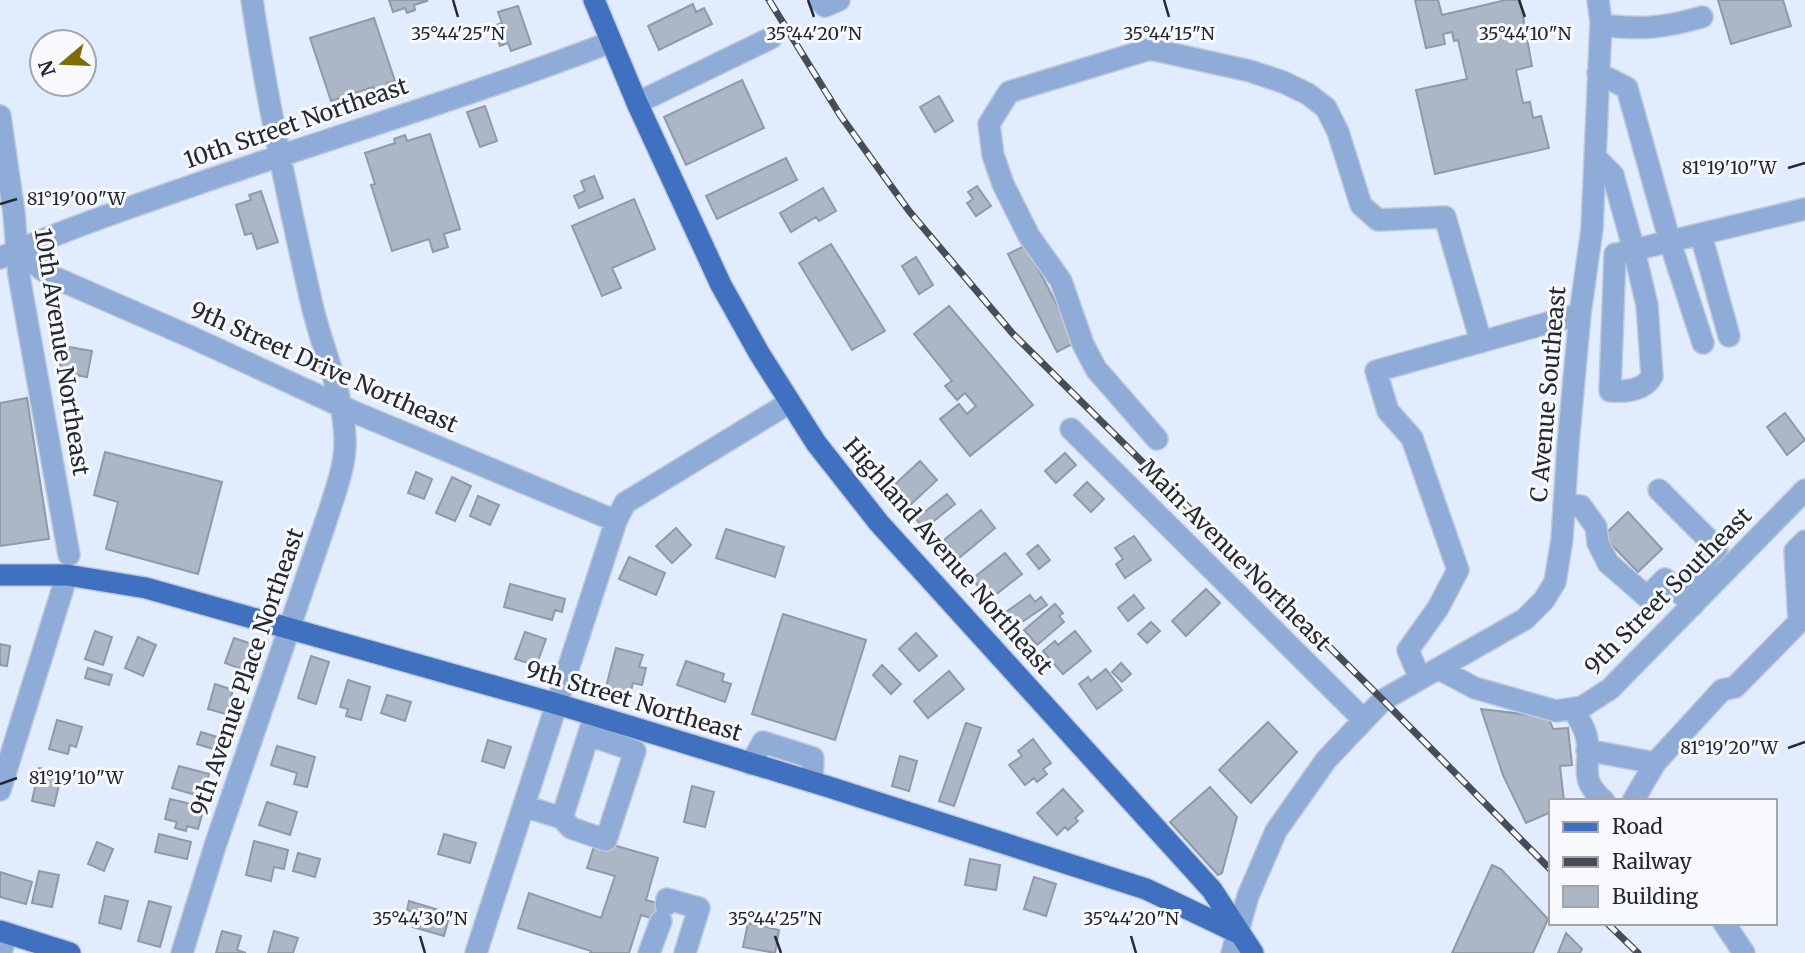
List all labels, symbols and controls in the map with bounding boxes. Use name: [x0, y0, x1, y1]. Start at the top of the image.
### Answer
text: 35°44'25"N: [411, 22, 505, 45]
text: 35°44'20"N: [766, 22, 862, 45]
text: 35°44'15"N: [1123, 22, 1215, 45]
text: 35°44'10"N: [1479, 22, 1571, 45]
north arrow: [28, 28, 98, 98]
text: N: [33, 58, 61, 80]
street label: 10th Street Northeast: [180, 71, 412, 174]
text: 81°19'10"W: [1682, 156, 1777, 179]
text: 81°19'00"W: [27, 187, 126, 210]
street label: 10th Avenue Northeast: [29, 226, 96, 478]
street label: C Avenue Southeast: [1524, 285, 1571, 503]
street label: 9th Street Drive Northeast: [186, 294, 462, 439]
street label: Highland Avenue Northeast: [838, 431, 1059, 680]
street label: Main Avenue Northeast: [1133, 453, 1337, 657]
street label: 9th Street Southeast: [1578, 501, 1757, 680]
street label: 9th Avenue Place Northeast: [184, 524, 309, 820]
street label: 9th Street Northeast: [522, 654, 746, 747]
text: 81°19'20"W: [1680, 736, 1779, 759]
text: 81°19'10"W: [29, 766, 124, 789]
legend: [1549, 799, 1777, 925]
text: Road: [1612, 813, 1663, 840]
text: Railway: [1612, 848, 1693, 875]
text: Building: [1612, 883, 1699, 910]
text: 35°44'30"N: [372, 907, 468, 930]
text: 35°44'25"N: [728, 907, 822, 930]
text: 35°44'20"N: [1083, 907, 1179, 930]

